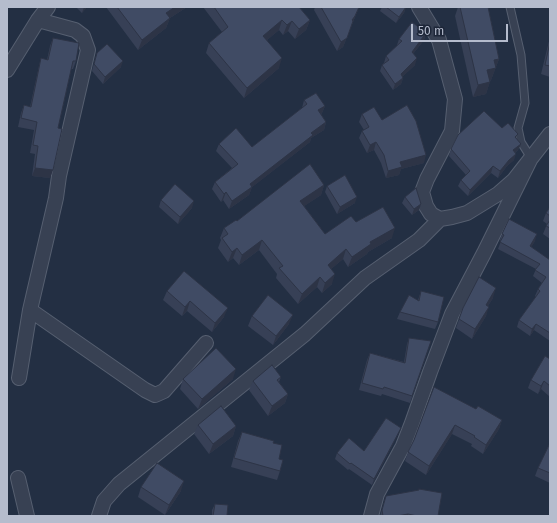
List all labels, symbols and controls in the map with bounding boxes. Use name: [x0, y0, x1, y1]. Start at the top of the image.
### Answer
scale bar: [413, 16, 510, 42]
text: 50 m: [418, 24, 444, 38]

